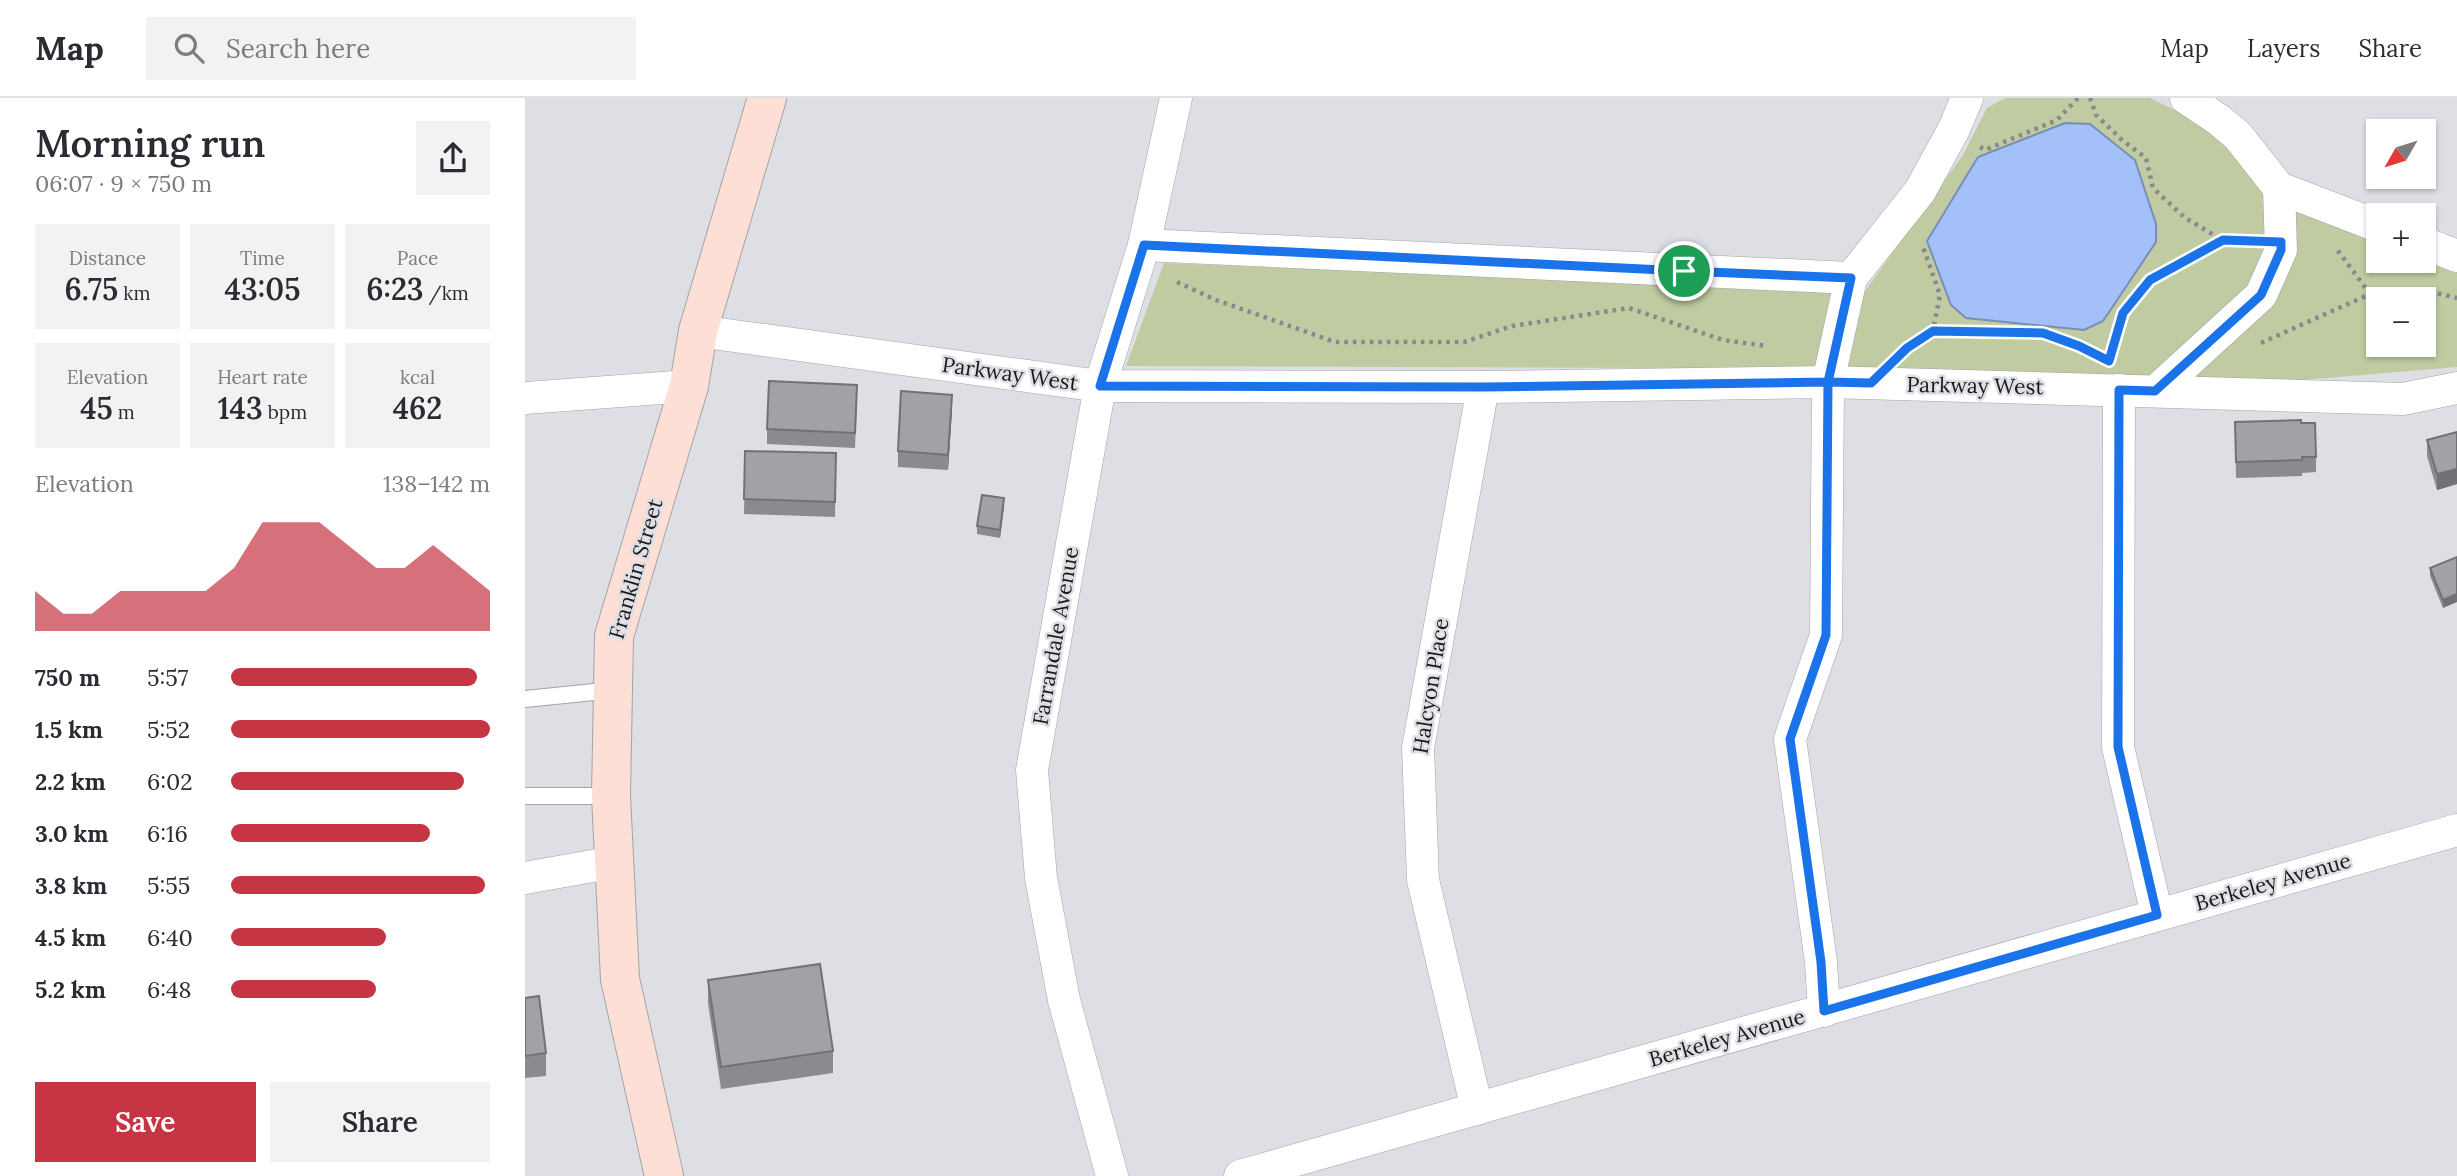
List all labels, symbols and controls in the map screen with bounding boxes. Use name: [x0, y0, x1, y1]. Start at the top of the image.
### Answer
search box: [146, 17, 636, 80]
text: Map: [35, 27, 104, 69]
icon: search: [170, 29, 208, 67]
text: Search here: [226, 32, 370, 65]
text: Map: [2160, 33, 2209, 64]
text: Layers: [2247, 33, 2320, 64]
text: Share: [2358, 33, 2422, 64]
text: Morning run: [35, 119, 265, 167]
north arrow: [2366, 119, 2436, 189]
map controls: [2366, 119, 2436, 357]
button: share: [416, 121, 490, 195]
text: 06:07 · 9 × 750 m: [35, 169, 212, 198]
button: +: [2366, 203, 2436, 273]
pin: [1654, 241, 1714, 301]
text: Distance: [69, 246, 146, 270]
text: Time: [240, 246, 285, 270]
text: Pace: [397, 246, 438, 270]
icon: arrive: [1665, 252, 1703, 290]
text: 6.75: [65, 270, 118, 308]
text: 43:05: [225, 270, 300, 308]
text: 6:23: [366, 270, 424, 308]
text: km: [118, 281, 150, 305]
text: /km: [424, 281, 469, 305]
button: −: [2366, 287, 2436, 357]
street label: Parkway West: [940, 351, 1081, 397]
text: Elevation: [67, 365, 148, 389]
text: Heart rate: [217, 365, 308, 389]
text: kcal: [400, 365, 435, 389]
street label: Parkway West: [1906, 371, 2045, 400]
text: 45: [80, 389, 113, 427]
text: 143: [218, 389, 263, 427]
text: 462: [393, 389, 442, 427]
text: m: [113, 400, 135, 424]
text: bpm: [263, 400, 307, 424]
text: Elevation: [35, 469, 134, 498]
text: 138–142 m: [383, 469, 490, 498]
street label: Franklin Street: [603, 495, 669, 642]
street label: Farrandale Avenue: [1027, 545, 1084, 727]
street label: Halcyon Place: [1406, 616, 1455, 756]
text: 750 m: [35, 663, 100, 692]
text: 5:57: [147, 663, 188, 692]
text: 1.5 km: [35, 715, 103, 744]
text: 5:52: [147, 715, 190, 744]
text: 2.2 km: [35, 767, 106, 796]
text: 6:02: [147, 767, 193, 796]
text: 3.0 km: [35, 819, 108, 848]
text: 6:16: [147, 819, 188, 848]
street label: Berkeley Avenue: [2192, 846, 2354, 917]
text: 3.8 km: [35, 871, 107, 900]
text: 5:55: [147, 871, 190, 900]
text: 4.5 km: [35, 923, 106, 952]
text: 6:40: [147, 923, 193, 952]
text: 5.2 km: [35, 975, 106, 1004]
text: 6:48: [147, 975, 191, 1004]
street label: Berkeley Avenue: [1646, 1002, 1808, 1073]
button: Save: [35, 1082, 256, 1162]
button: Share: [270, 1082, 490, 1162]

